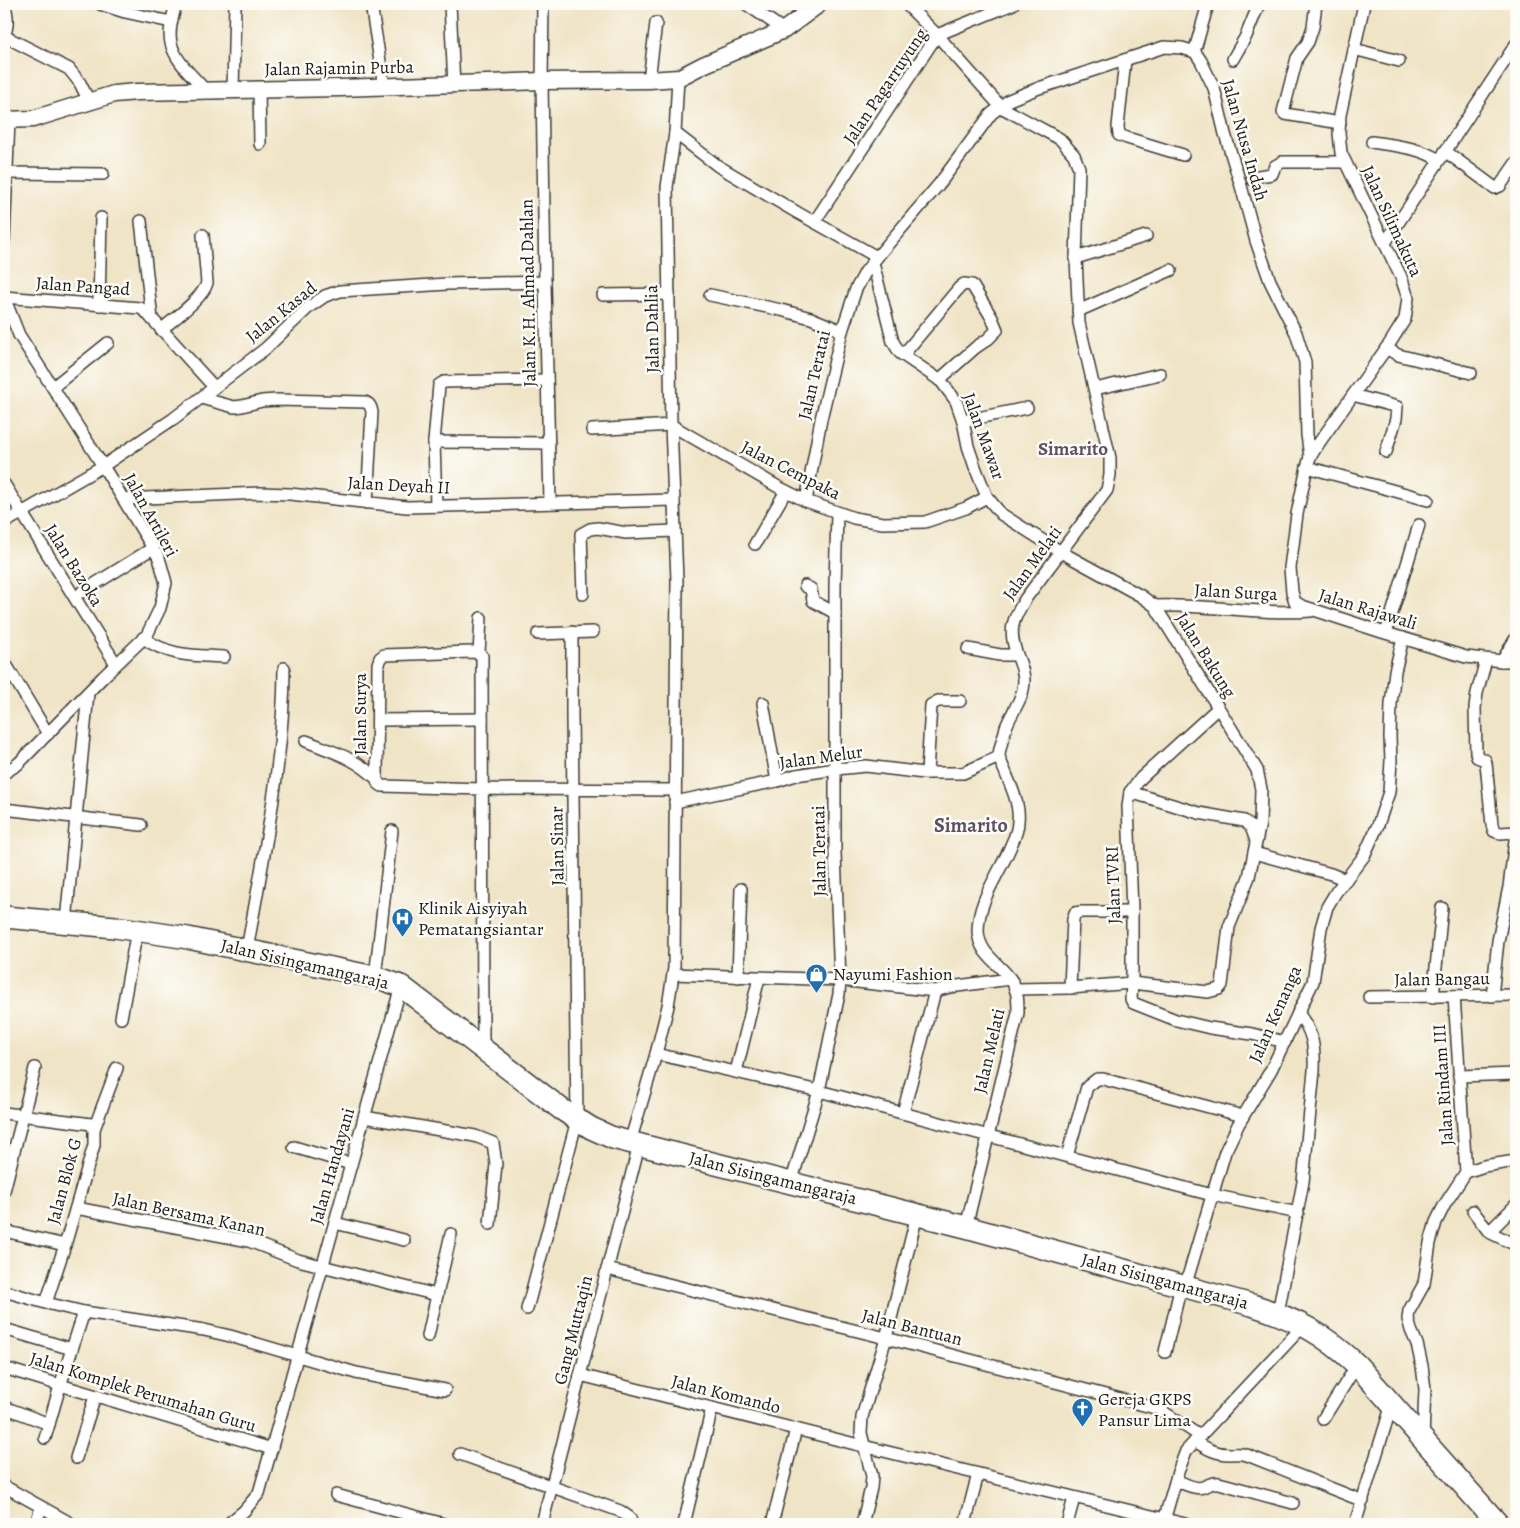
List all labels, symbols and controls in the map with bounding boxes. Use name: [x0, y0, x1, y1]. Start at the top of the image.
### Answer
street label: Jalan Pagarruyung: [837, 23, 933, 149]
street label: Jalan Rajamin Purba: [264, 55, 415, 81]
street label: Jalan Nusa Indah: [1216, 76, 1274, 204]
street label: Jalan Silimakuta: [1356, 161, 1429, 281]
street label: Jalan K.H. Ahmad Dahlan: [514, 199, 542, 387]
street label: Jalan Pangad: [35, 271, 131, 301]
street label: Jalan Kasad: [241, 276, 322, 348]
street label: Jalan Dahlia: [639, 284, 665, 373]
street label: Jalan Teratai: [792, 328, 836, 422]
street label: Jalan Mawar: [957, 389, 1011, 483]
street label: Jalan Cempaka: [737, 435, 845, 506]
district label: Simarito: [1038, 436, 1108, 462]
street label: Jalan Artileri: [118, 469, 184, 561]
street label: Jalan Deyah II: [347, 470, 451, 500]
street label: Jalan Bazoka: [39, 519, 109, 611]
street label: Jalan Melati: [997, 521, 1067, 605]
street label: Jalan Surga: [1194, 578, 1279, 606]
street label: Jalan Rajawali: [1316, 583, 1420, 635]
street label: Jalan Bakung: [1170, 608, 1242, 702]
street label: Jalan Surya: [348, 672, 372, 755]
street label: Jalan Melur: [778, 739, 864, 775]
street label: Jalan Teratai: [806, 805, 832, 897]
street label: Jalan Sinar: [544, 806, 570, 886]
district label: Simarito: [934, 812, 1008, 839]
street label: Jalan TVRI: [1100, 845, 1126, 925]
place label: Klinik Aisyiyah Pematangsiantar: [418, 896, 544, 941]
hospital icon: Klinik Aisyiyah Pematangsiantar: [390, 906, 414, 937]
street label: Jalan Sisingamangaraja: [218, 933, 392, 995]
street label: Jalan Kenanga: [1243, 961, 1307, 1066]
shop icon: Nayumi Fashion: [805, 962, 829, 993]
place label: Nayumi Fashion: [833, 962, 953, 986]
street label: Jalan Bangau: [1394, 966, 1490, 992]
street label: Jalan Melati: [968, 1006, 1010, 1096]
street label: Jalan Rindam III: [1427, 1023, 1459, 1147]
street label: Jalan Handayani: [304, 1105, 360, 1227]
street label: Jalan Blok G: [41, 1135, 87, 1227]
street label: Jalan Sisingamangaraja: [687, 1146, 860, 1211]
street label: Jalan Bersama Kanan: [110, 1186, 268, 1242]
street label: Jalan Sisingamangaraja: [1079, 1247, 1252, 1315]
street label: Gang Muttaqin: [548, 1273, 598, 1387]
street label: Jalan Bantuan: [859, 1303, 965, 1351]
street label: Jalan Komplek Perumahan Guru: [27, 1346, 259, 1438]
street label: Jalan Komando: [669, 1369, 783, 1419]
place label: Gereja GKPS Pansur Lima: [1098, 1387, 1192, 1432]
church icon: Gereja GKPS Pansur Lima: [1070, 1397, 1094, 1428]

